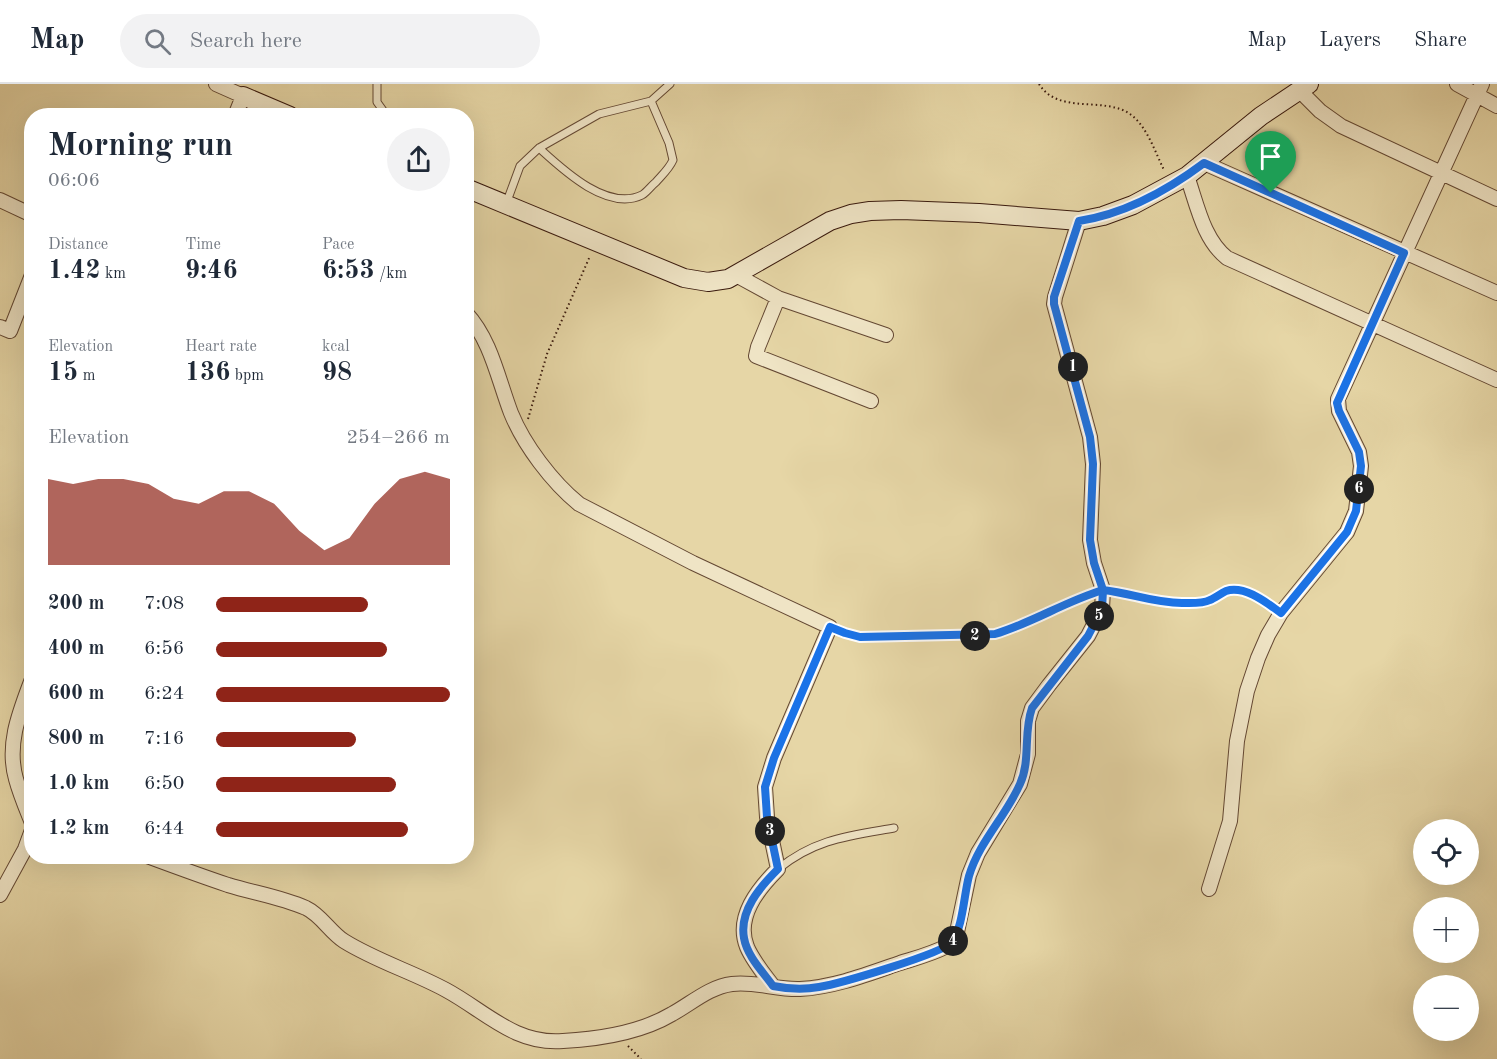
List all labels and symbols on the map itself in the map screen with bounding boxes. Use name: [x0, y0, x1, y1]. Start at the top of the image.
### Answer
pin: [1245, 131, 1296, 193]
pin: 1: [1058, 352, 1088, 382]
pin: 6: [1344, 474, 1374, 504]
pin: 5: [1084, 601, 1114, 631]
pin: 2: [960, 621, 990, 651]
pin: 3: [755, 816, 785, 846]
pin: 4: [938, 926, 968, 956]

